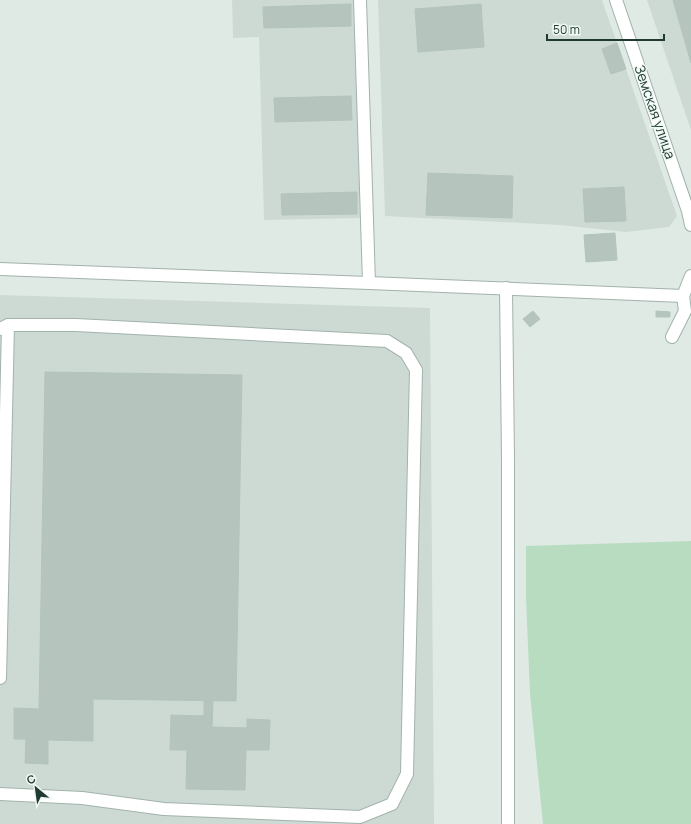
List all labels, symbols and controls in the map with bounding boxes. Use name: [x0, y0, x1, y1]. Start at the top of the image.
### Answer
scale bar: [547, 16, 664, 42]
text: 50 m: [553, 21, 580, 38]
street label: Земская улица: [630, 62, 680, 162]
north arrow: [16, 768, 56, 808]
text: С: [24, 770, 38, 787]

